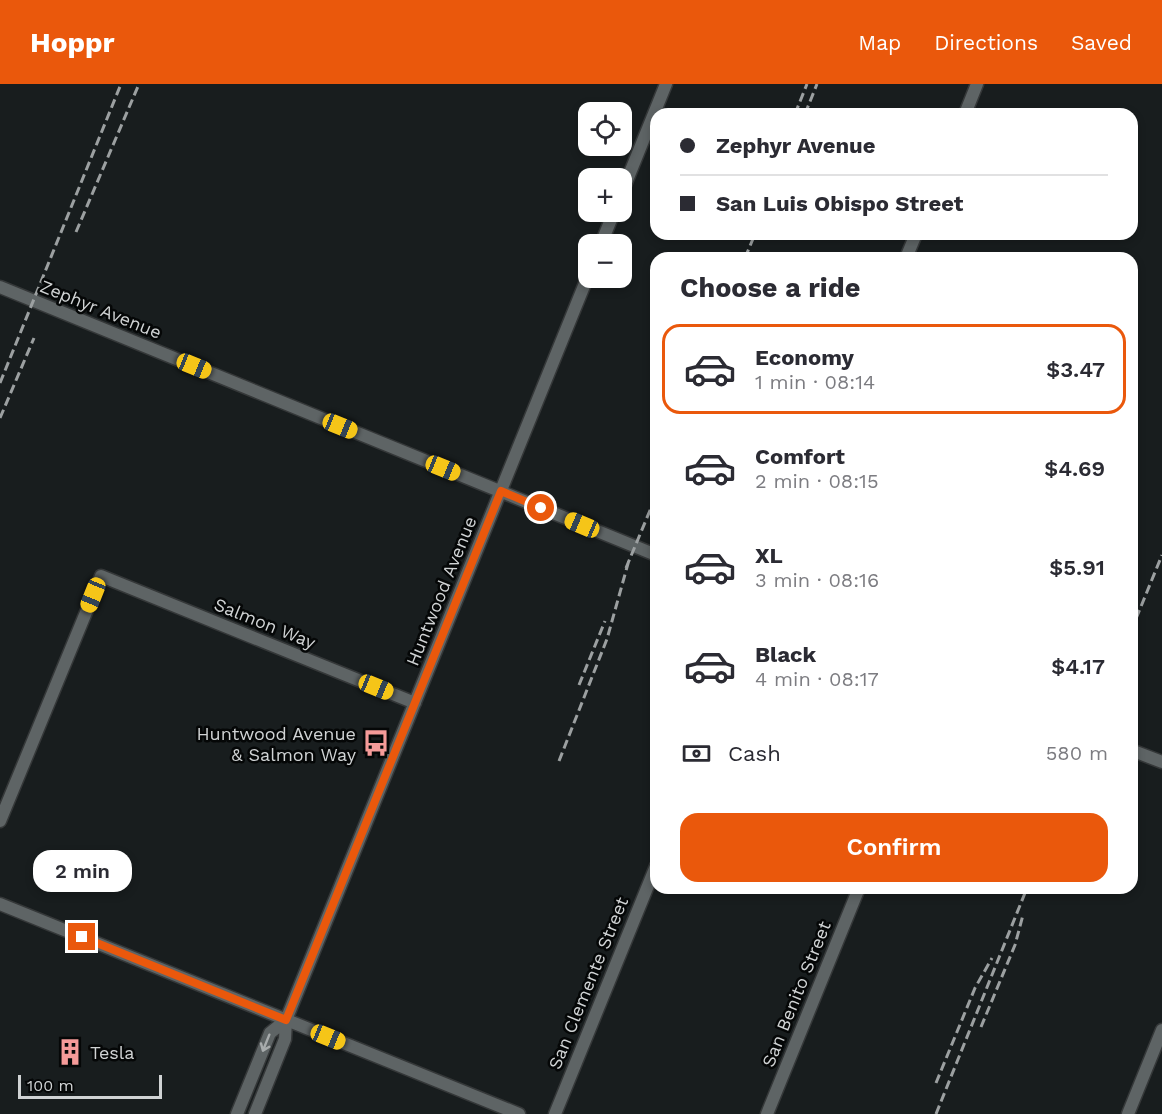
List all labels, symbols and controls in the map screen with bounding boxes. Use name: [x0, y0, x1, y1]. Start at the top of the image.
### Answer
text: Hoppr: [30, 26, 115, 59]
text: Map: [858, 30, 901, 55]
text: Directions: [934, 30, 1038, 55]
text: Saved: [1071, 30, 1132, 55]
map controls: [578, 102, 632, 288]
button: locate: [578, 102, 632, 156]
text: Zephyr Avenue: [716, 133, 875, 158]
button: +: [578, 168, 632, 222]
text: San Luis Obispo Street: [716, 191, 963, 216]
button: −: [578, 234, 632, 288]
text: Choose a ride: [680, 272, 860, 304]
street label: Zephyr Avenue: [37, 275, 165, 343]
icon: car: [683, 342, 737, 396]
text: Economy: [755, 345, 854, 370]
car: [174, 351, 214, 381]
text: $3.47: [1046, 357, 1105, 382]
text: 1 min · 08:14: [755, 370, 875, 394]
car: [320, 411, 360, 441]
icon: car: [683, 441, 737, 495]
text: Comfort: [755, 444, 845, 469]
car: [423, 453, 463, 483]
text: $4.69: [1044, 456, 1105, 481]
text: 2 min · 08:15: [755, 469, 879, 493]
route start: [527, 494, 554, 521]
car: [562, 510, 602, 540]
street label: Huntwood Avenue: [401, 513, 481, 669]
icon: car: [683, 540, 737, 594]
text: XL: [755, 543, 783, 568]
text: $5.91: [1049, 555, 1105, 580]
text: 3 min · 08:16: [755, 568, 879, 592]
car: [78, 575, 108, 615]
street label: Salmon Way: [211, 593, 319, 653]
icon: car: [683, 639, 737, 693]
text: Black: [755, 642, 816, 667]
text: $4.17: [1051, 654, 1105, 679]
text: 4 min · 08:17: [755, 667, 879, 691]
car: [356, 672, 396, 702]
place label: Huntwood Avenue & Salmon Way: [197, 723, 357, 765]
bus stop icon: Huntwood Avenue & Salmon Way: [361, 728, 391, 758]
icon: cash: [680, 737, 713, 770]
text: Cash: [728, 741, 781, 766]
text: 580 m: [1046, 741, 1108, 765]
button: Confirm: [680, 813, 1108, 882]
callout: 2 min: [32, 850, 132, 892]
text: 2 min: [55, 859, 110, 883]
street label: San Clemente Street: [544, 893, 632, 1072]
street label: San Benito Street: [757, 918, 835, 1070]
route end: [68, 923, 95, 950]
car: [308, 1022, 348, 1052]
one-way arrow: [260, 1033, 271, 1052]
building icon: Tesla: [55, 1037, 85, 1067]
place label: Tesla: [90, 1042, 134, 1063]
scale bar: [18, 1072, 162, 1100]
text: 100 m: [27, 1076, 74, 1095]

